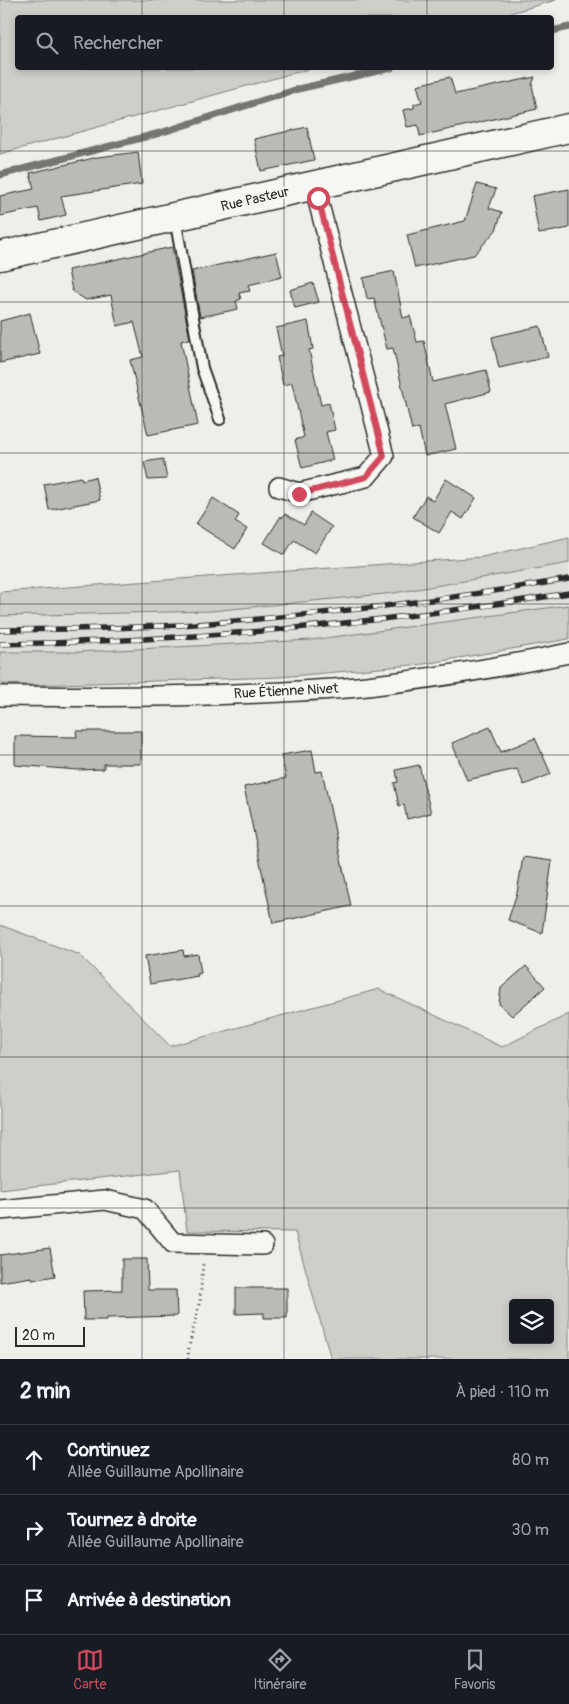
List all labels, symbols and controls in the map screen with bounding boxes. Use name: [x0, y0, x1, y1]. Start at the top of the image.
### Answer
search box: [15, 15, 554, 70]
icon: search: [33, 29, 61, 57]
text: Rechercher: [73, 31, 163, 55]
street label: Rue Pasteur: [219, 183, 291, 215]
route start: [307, 187, 330, 210]
route end: [288, 483, 311, 506]
street label: Rue Étienne Nivet: [233, 679, 339, 702]
map controls: [509, 1299, 554, 1344]
button: layers: [509, 1299, 554, 1344]
scale bar: [15, 1324, 85, 1347]
text: 20 m: [22, 1327, 55, 1344]
text: 2 min: [20, 1378, 70, 1405]
text: À pied · 110 m: [455, 1382, 549, 1402]
text: Continuez: [67, 1438, 150, 1462]
icon: ahead: [20, 1446, 48, 1474]
text: 80 m: [512, 1450, 549, 1470]
text: Allée Guillaume Apollinaire: [67, 1462, 244, 1482]
text: Tournez à droite: [67, 1508, 197, 1532]
icon: right: [20, 1516, 48, 1544]
text: 30 m: [511, 1520, 549, 1540]
text: Allée Guillaume Apollinaire: [67, 1532, 244, 1552]
icon: arrive: [20, 1586, 48, 1614]
text: Arrivée à destination: [67, 1588, 231, 1612]
tab: Carte: [74, 1646, 106, 1693]
tab: Itinéraire: [254, 1646, 306, 1693]
tab: Favoris: [454, 1646, 495, 1693]

